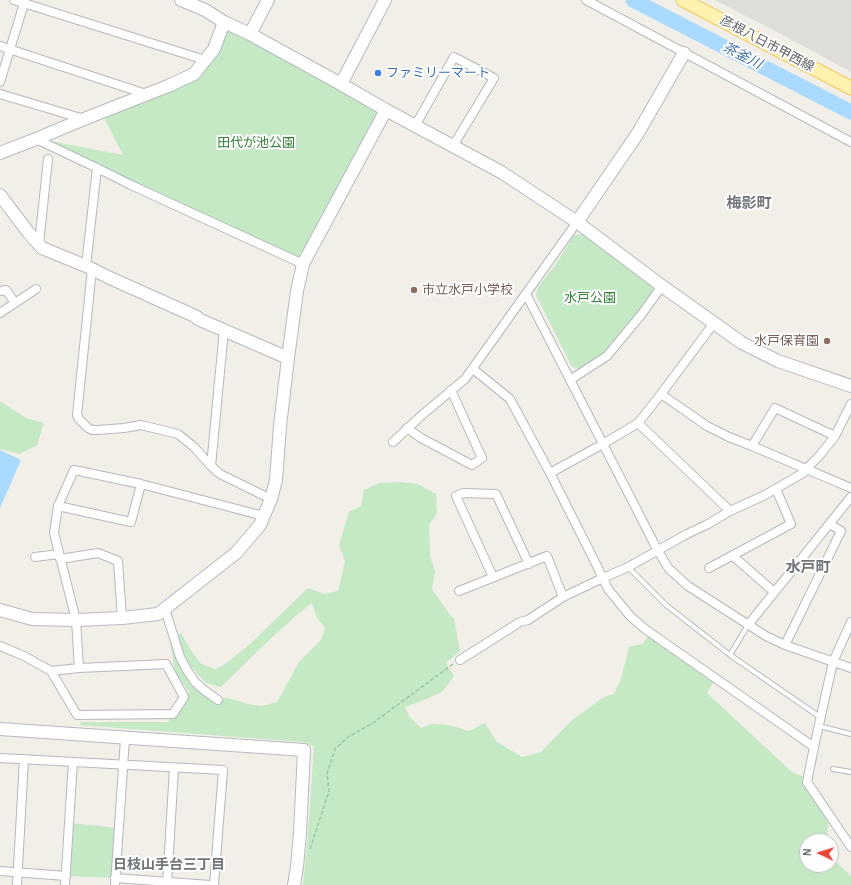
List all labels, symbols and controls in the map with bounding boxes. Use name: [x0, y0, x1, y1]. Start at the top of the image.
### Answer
street label: 彦根八日市甲西線: [717, 13, 817, 75]
water label: 茶釜川: [719, 39, 765, 73]
place label: ファミリーマート: [386, 65, 490, 81]
marker: ファミリーマート: [373, 68, 383, 78]
park label: 田代が池公園: [217, 135, 295, 151]
district label: 梅影町: [727, 195, 771, 213]
place label: 市立水戸小学校: [422, 282, 513, 298]
marker: 市立水戸小学校: [409, 285, 419, 295]
park label: 水戸公園: [564, 290, 616, 306]
place label: 水戸保育園: [754, 333, 819, 349]
marker: 水戸保育園: [822, 336, 832, 346]
district label: 水戸町: [786, 559, 830, 577]
north arrow: [799, 833, 839, 873]
text: N: [801, 848, 814, 857]
district label: 日枝山手台三丁目: [113, 857, 225, 873]

